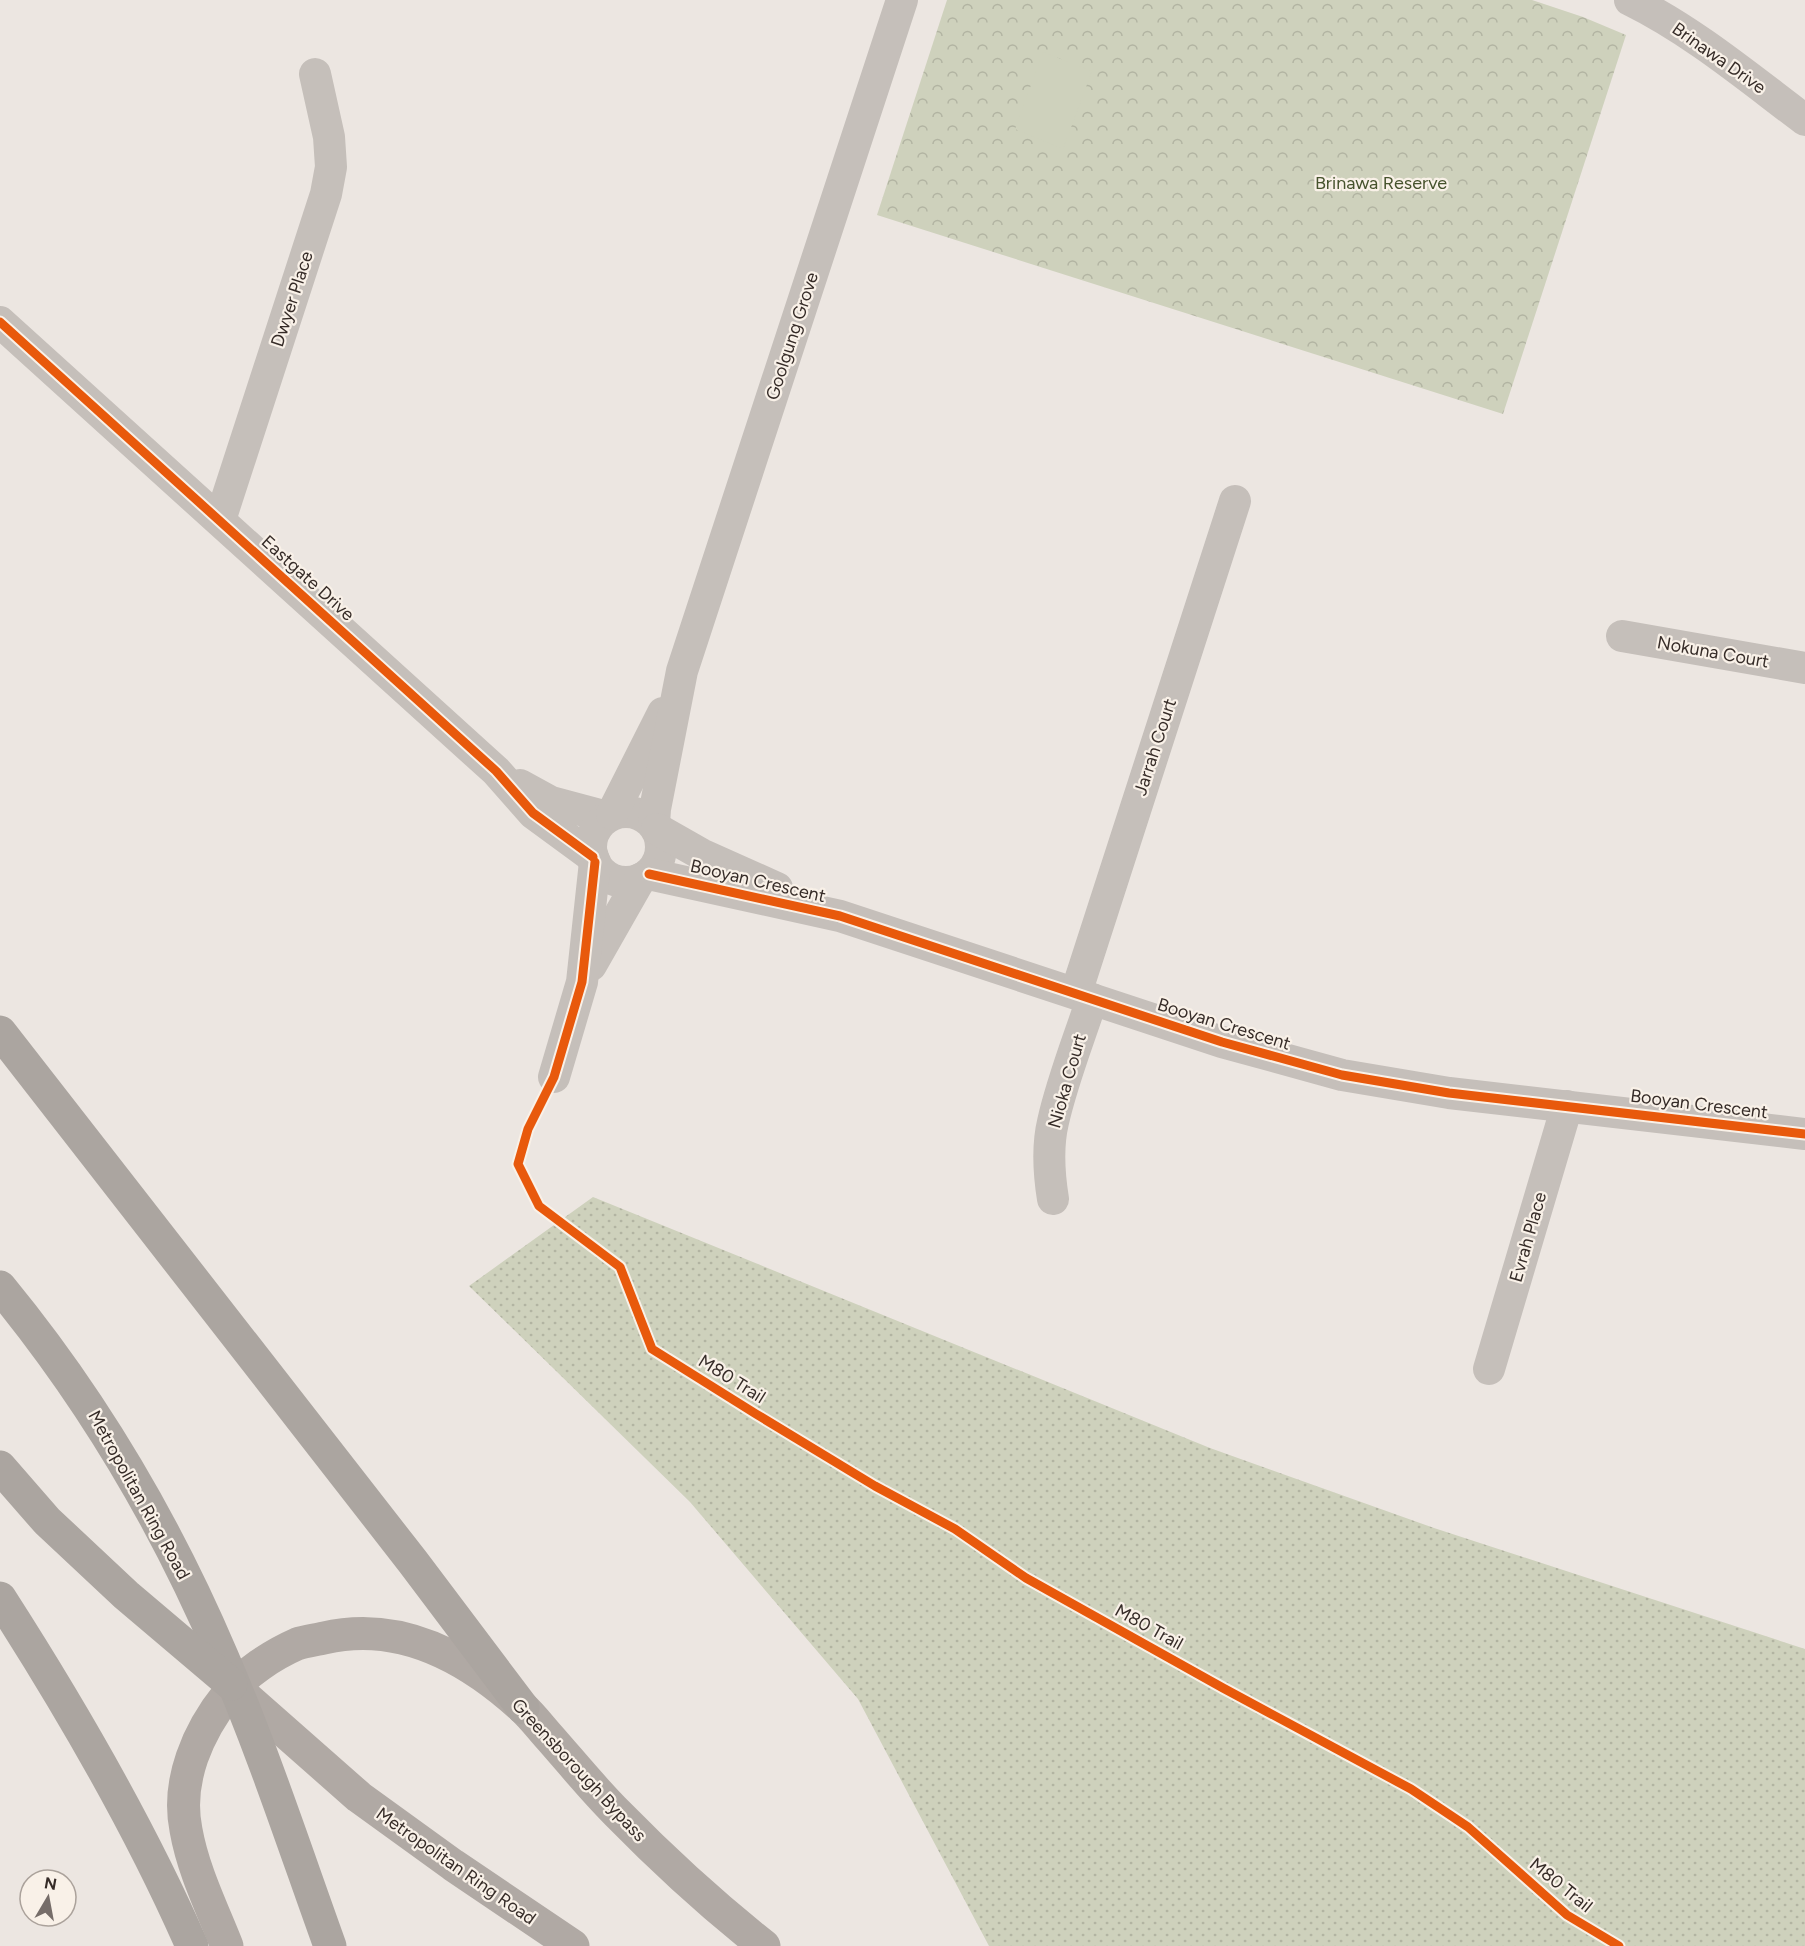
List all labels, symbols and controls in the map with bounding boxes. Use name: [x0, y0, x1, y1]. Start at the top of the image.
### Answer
street label: Brinawa Drive: [1668, 18, 1770, 99]
park label: Brinawa Reserve: [1315, 172, 1447, 194]
street label: Dwyer Place: [266, 248, 318, 350]
street label: Goolgung Grove: [761, 269, 823, 403]
street label: Eastgate Drive: [257, 531, 359, 626]
street label: Nokuna Court: [1655, 631, 1771, 673]
street label: Jarrah Court: [1129, 696, 1181, 798]
street label: Booyan Crescent: [688, 855, 828, 907]
street label: Booyan Crescent: [1155, 993, 1294, 1055]
street label: Nioka Court: [1043, 1031, 1091, 1131]
street label: Booyan Crescent: [1629, 1085, 1769, 1123]
street label: Evrah Place: [1505, 1189, 1551, 1285]
street label: M80 Trail: [694, 1350, 770, 1408]
street label: Metropolitan Ring Road: [83, 1407, 195, 1583]
street label: M80 Trail: [1111, 1599, 1187, 1655]
street label: Greensborough Bypass: [507, 1694, 651, 1846]
street label: Metropolitan Ring Road: [372, 1803, 540, 1929]
street label: M80 Trail: [1525, 1853, 1597, 1917]
north arrow: [18, 1868, 78, 1928]
text: N: [43, 1873, 58, 1894]

